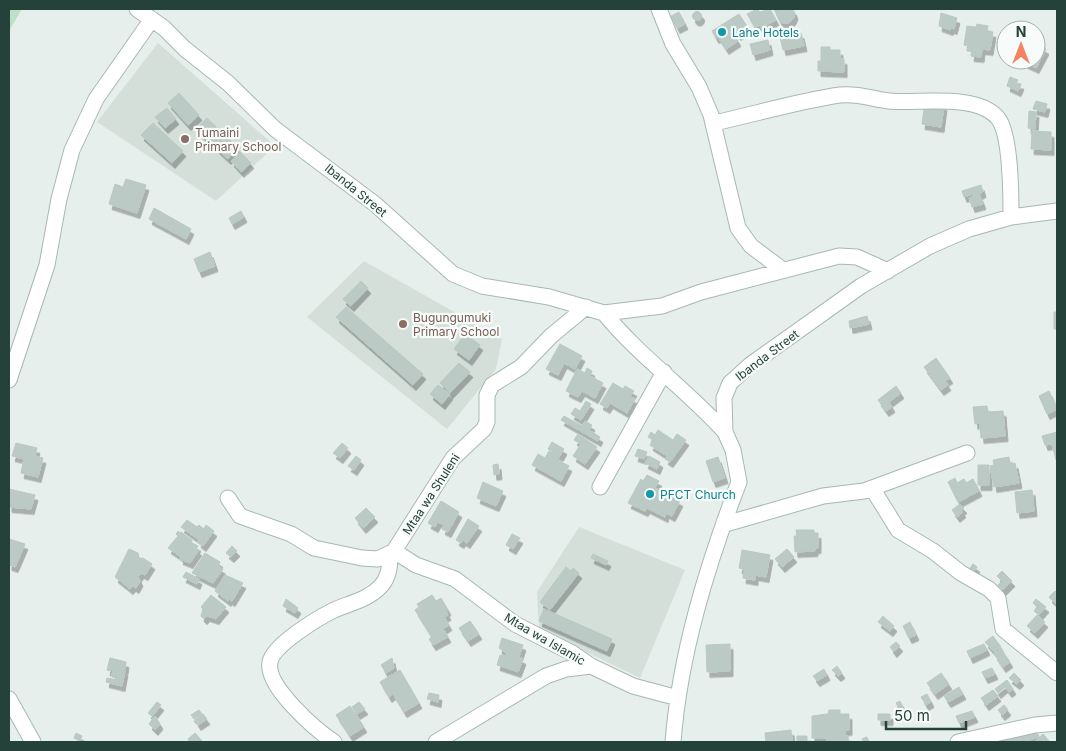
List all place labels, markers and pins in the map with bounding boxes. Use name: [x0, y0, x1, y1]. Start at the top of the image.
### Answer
place label: Lahe Hotels: [732, 25, 799, 40]
marker: Lahe Hotels: [716, 26, 728, 38]
place label: Tumaini Primary School: [195, 125, 281, 154]
marker: Tumaini Primary School: [179, 133, 191, 145]
place label: Bugungumuki Primary School: [413, 310, 499, 339]
marker: Bugungumuki Primary School: [397, 318, 409, 330]
place label: PFCT Church: [660, 487, 736, 502]
marker: PFCT Church: [644, 488, 656, 500]

